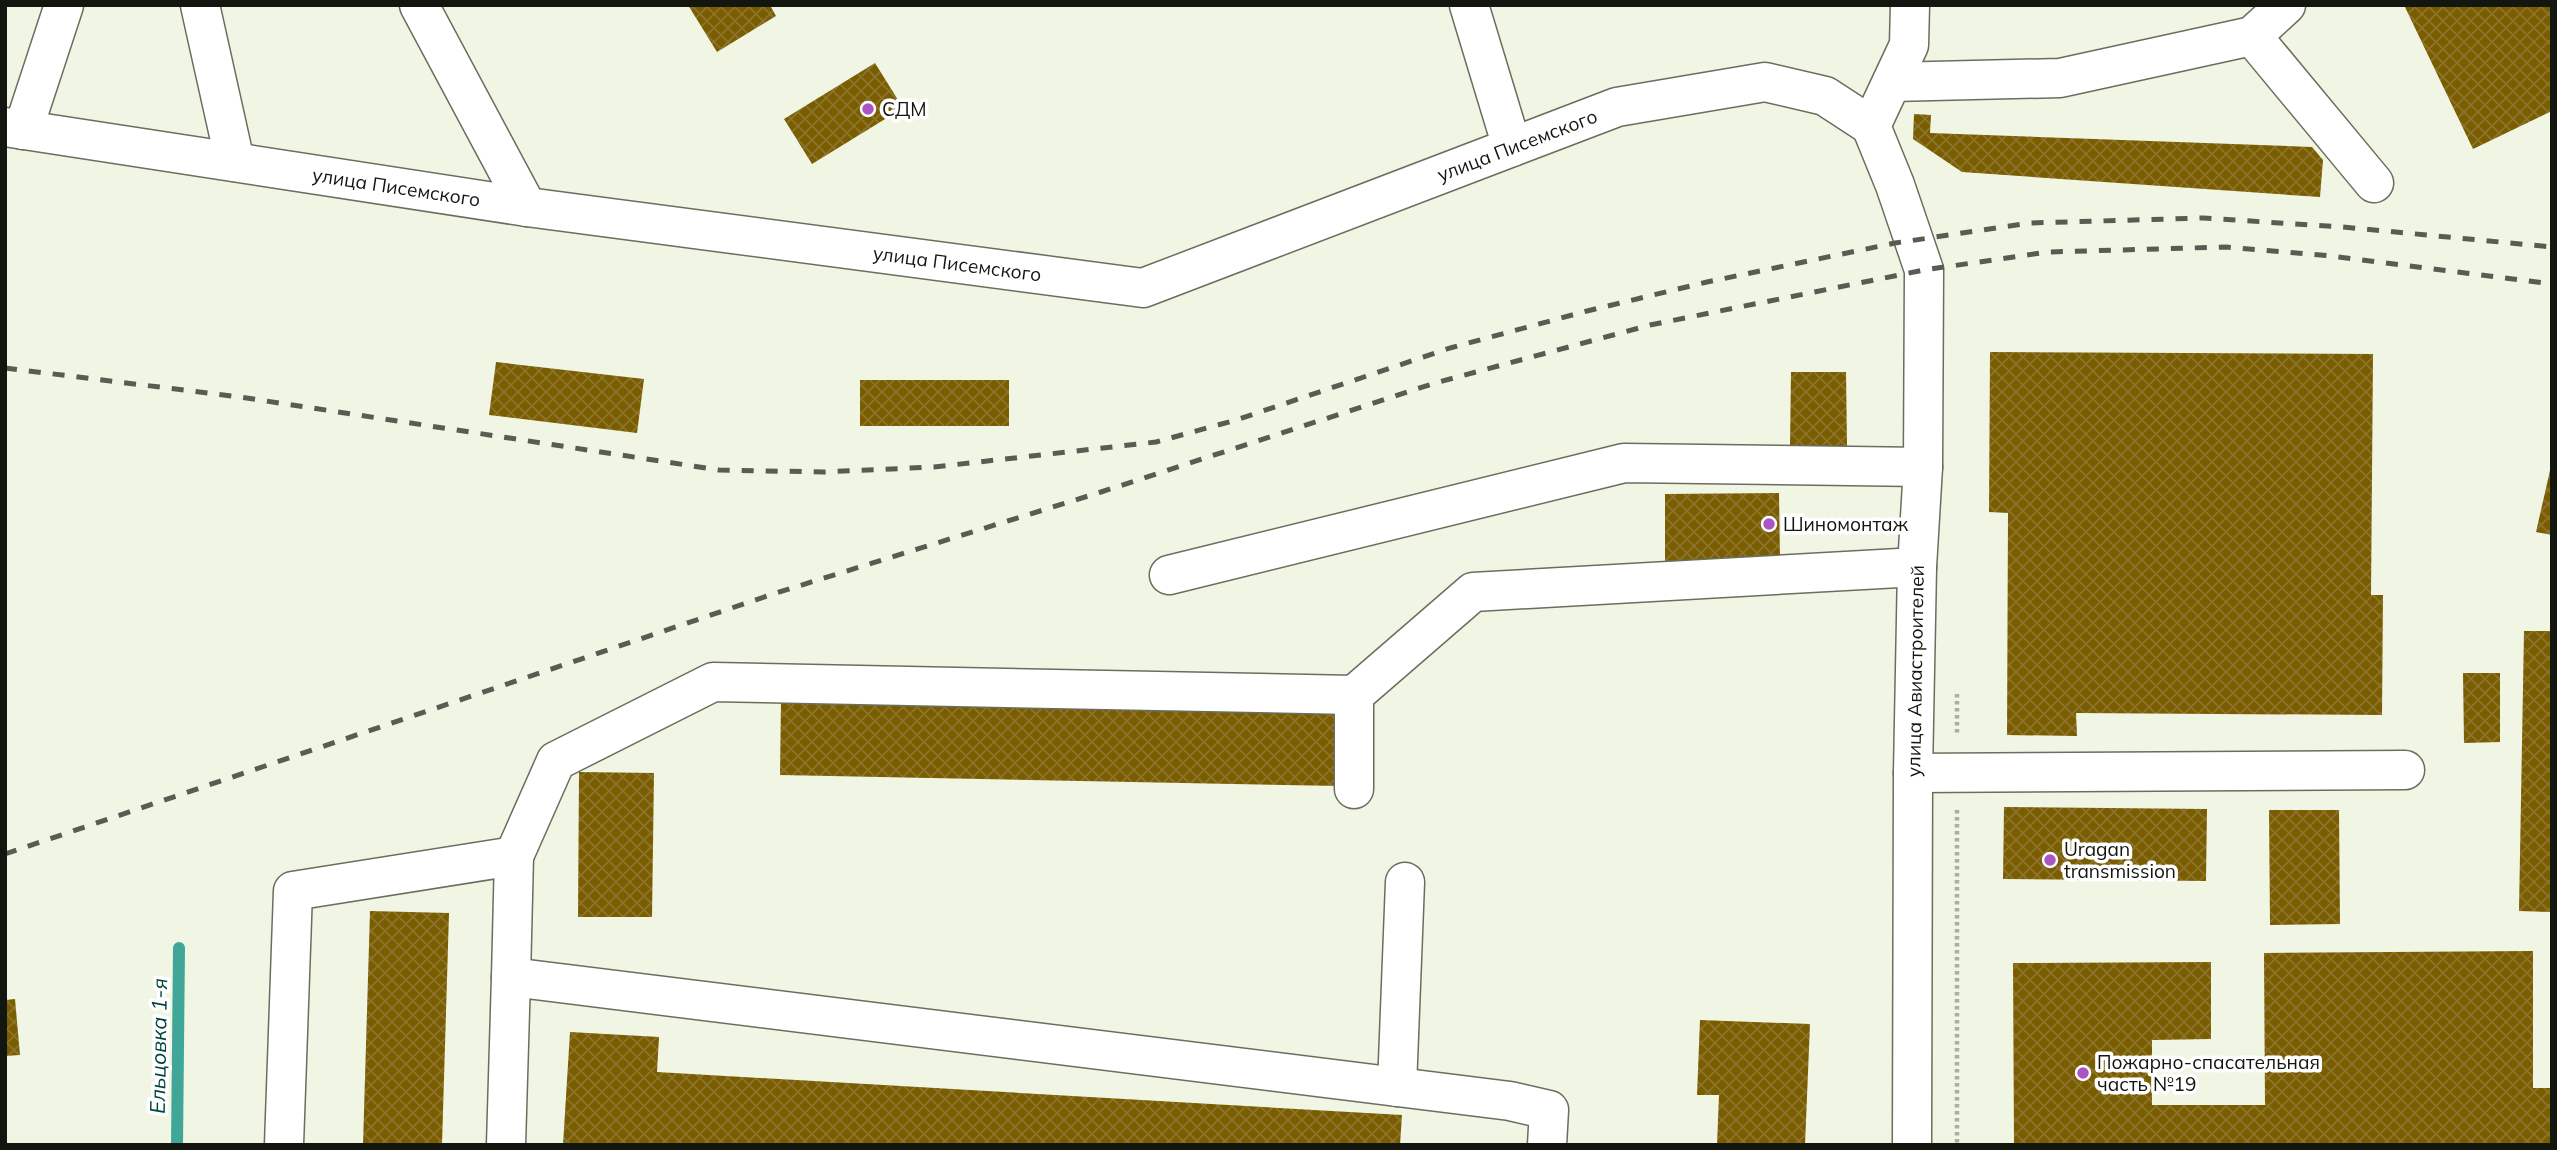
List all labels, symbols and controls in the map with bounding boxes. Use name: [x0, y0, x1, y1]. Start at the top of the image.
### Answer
place label: СДМ: [882, 97, 927, 121]
marker: СДМ: [860, 101, 876, 117]
street label: улица Писемского: [1434, 104, 1601, 187]
street label: улица Писемского: [311, 162, 482, 212]
street label: улица Писемского: [872, 241, 1043, 287]
place label: Шиномонтаж: [1783, 512, 1909, 536]
marker: Шиномонтаж: [1761, 516, 1777, 532]
street label: улица Авиастроителей: [1901, 565, 1929, 777]
place label: Uragan transmission: [2064, 837, 2176, 883]
marker: Uragan transmission: [2042, 852, 2058, 868]
water label: Ельцовка 1-я: [144, 978, 172, 1114]
place label: Пожарно-спасательная часть №19: [2097, 1050, 2320, 1096]
marker: Пожарно-спасательная часть №19: [2075, 1065, 2091, 1081]

